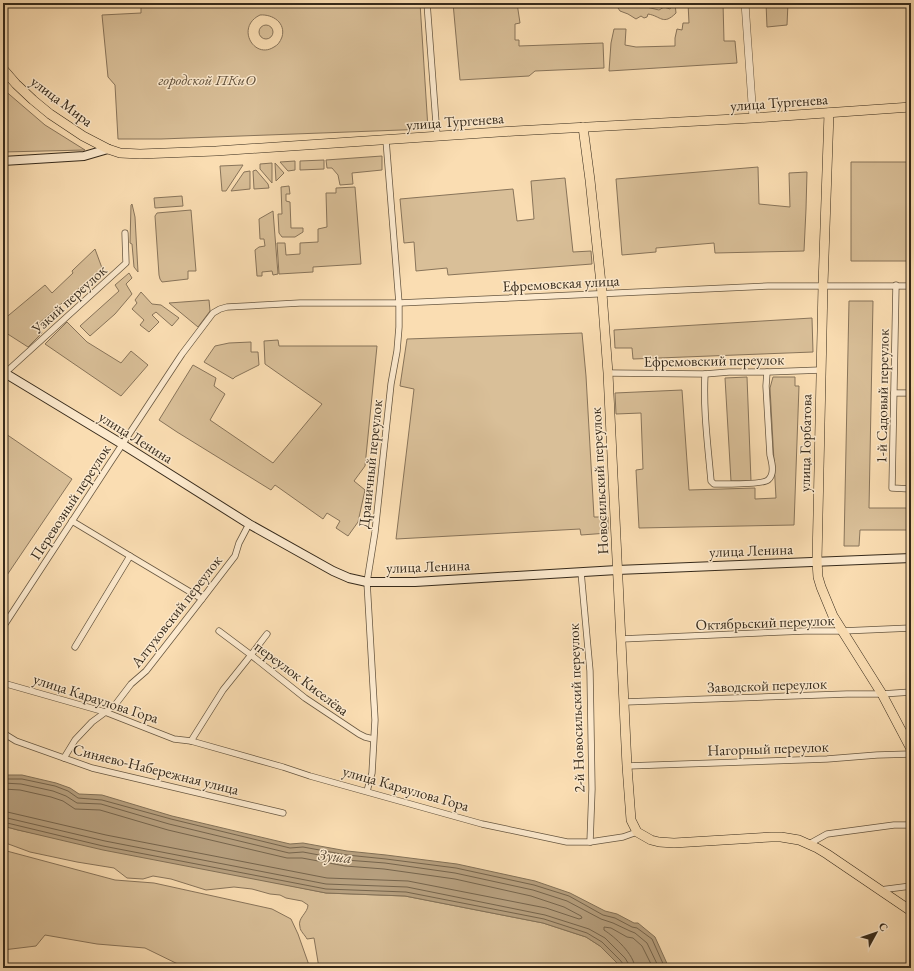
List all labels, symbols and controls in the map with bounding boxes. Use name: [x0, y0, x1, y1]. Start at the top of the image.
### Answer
park label: городской ПКиО: [157, 70, 256, 89]
street label: улица Мира: [27, 71, 97, 131]
street label: улица Тургенева: [729, 89, 829, 115]
street label: улица Тургенева: [405, 108, 505, 134]
street label: Узкий переулок: [27, 260, 111, 338]
street label: Ефремовская улица: [502, 270, 620, 296]
street label: 1-й Садовый переулок: [871, 329, 893, 463]
street label: Ефремовский переулок: [644, 349, 784, 371]
street label: улица Горбатова: [795, 394, 815, 492]
street label: Драничный переулок: [354, 399, 386, 529]
street label: улица Ленина: [95, 407, 177, 467]
street label: Новосильский переулок: [586, 407, 612, 555]
street label: Перевозный переулок: [26, 441, 114, 563]
street label: улица Ленина: [709, 539, 793, 561]
street label: Алтуховский переулок: [126, 551, 226, 672]
street label: улица Ленина: [386, 555, 470, 577]
street label: Октябрьский переулок: [695, 610, 835, 634]
street label: 2-й Новосильский переулок: [564, 623, 588, 793]
street label: переулок Киселёва: [251, 636, 353, 720]
street label: улица Караулова Гора: [31, 669, 161, 727]
street label: Заводской переулок: [707, 673, 827, 697]
street label: Нагорный переулок: [707, 736, 829, 760]
street label: Синяево-Набережная улица: [71, 739, 241, 799]
street label: улица Караулова Гора: [341, 761, 471, 815]
water label: Зуша: [317, 844, 353, 868]
north arrow: [856, 913, 896, 953]
text: С: [876, 919, 892, 934]

